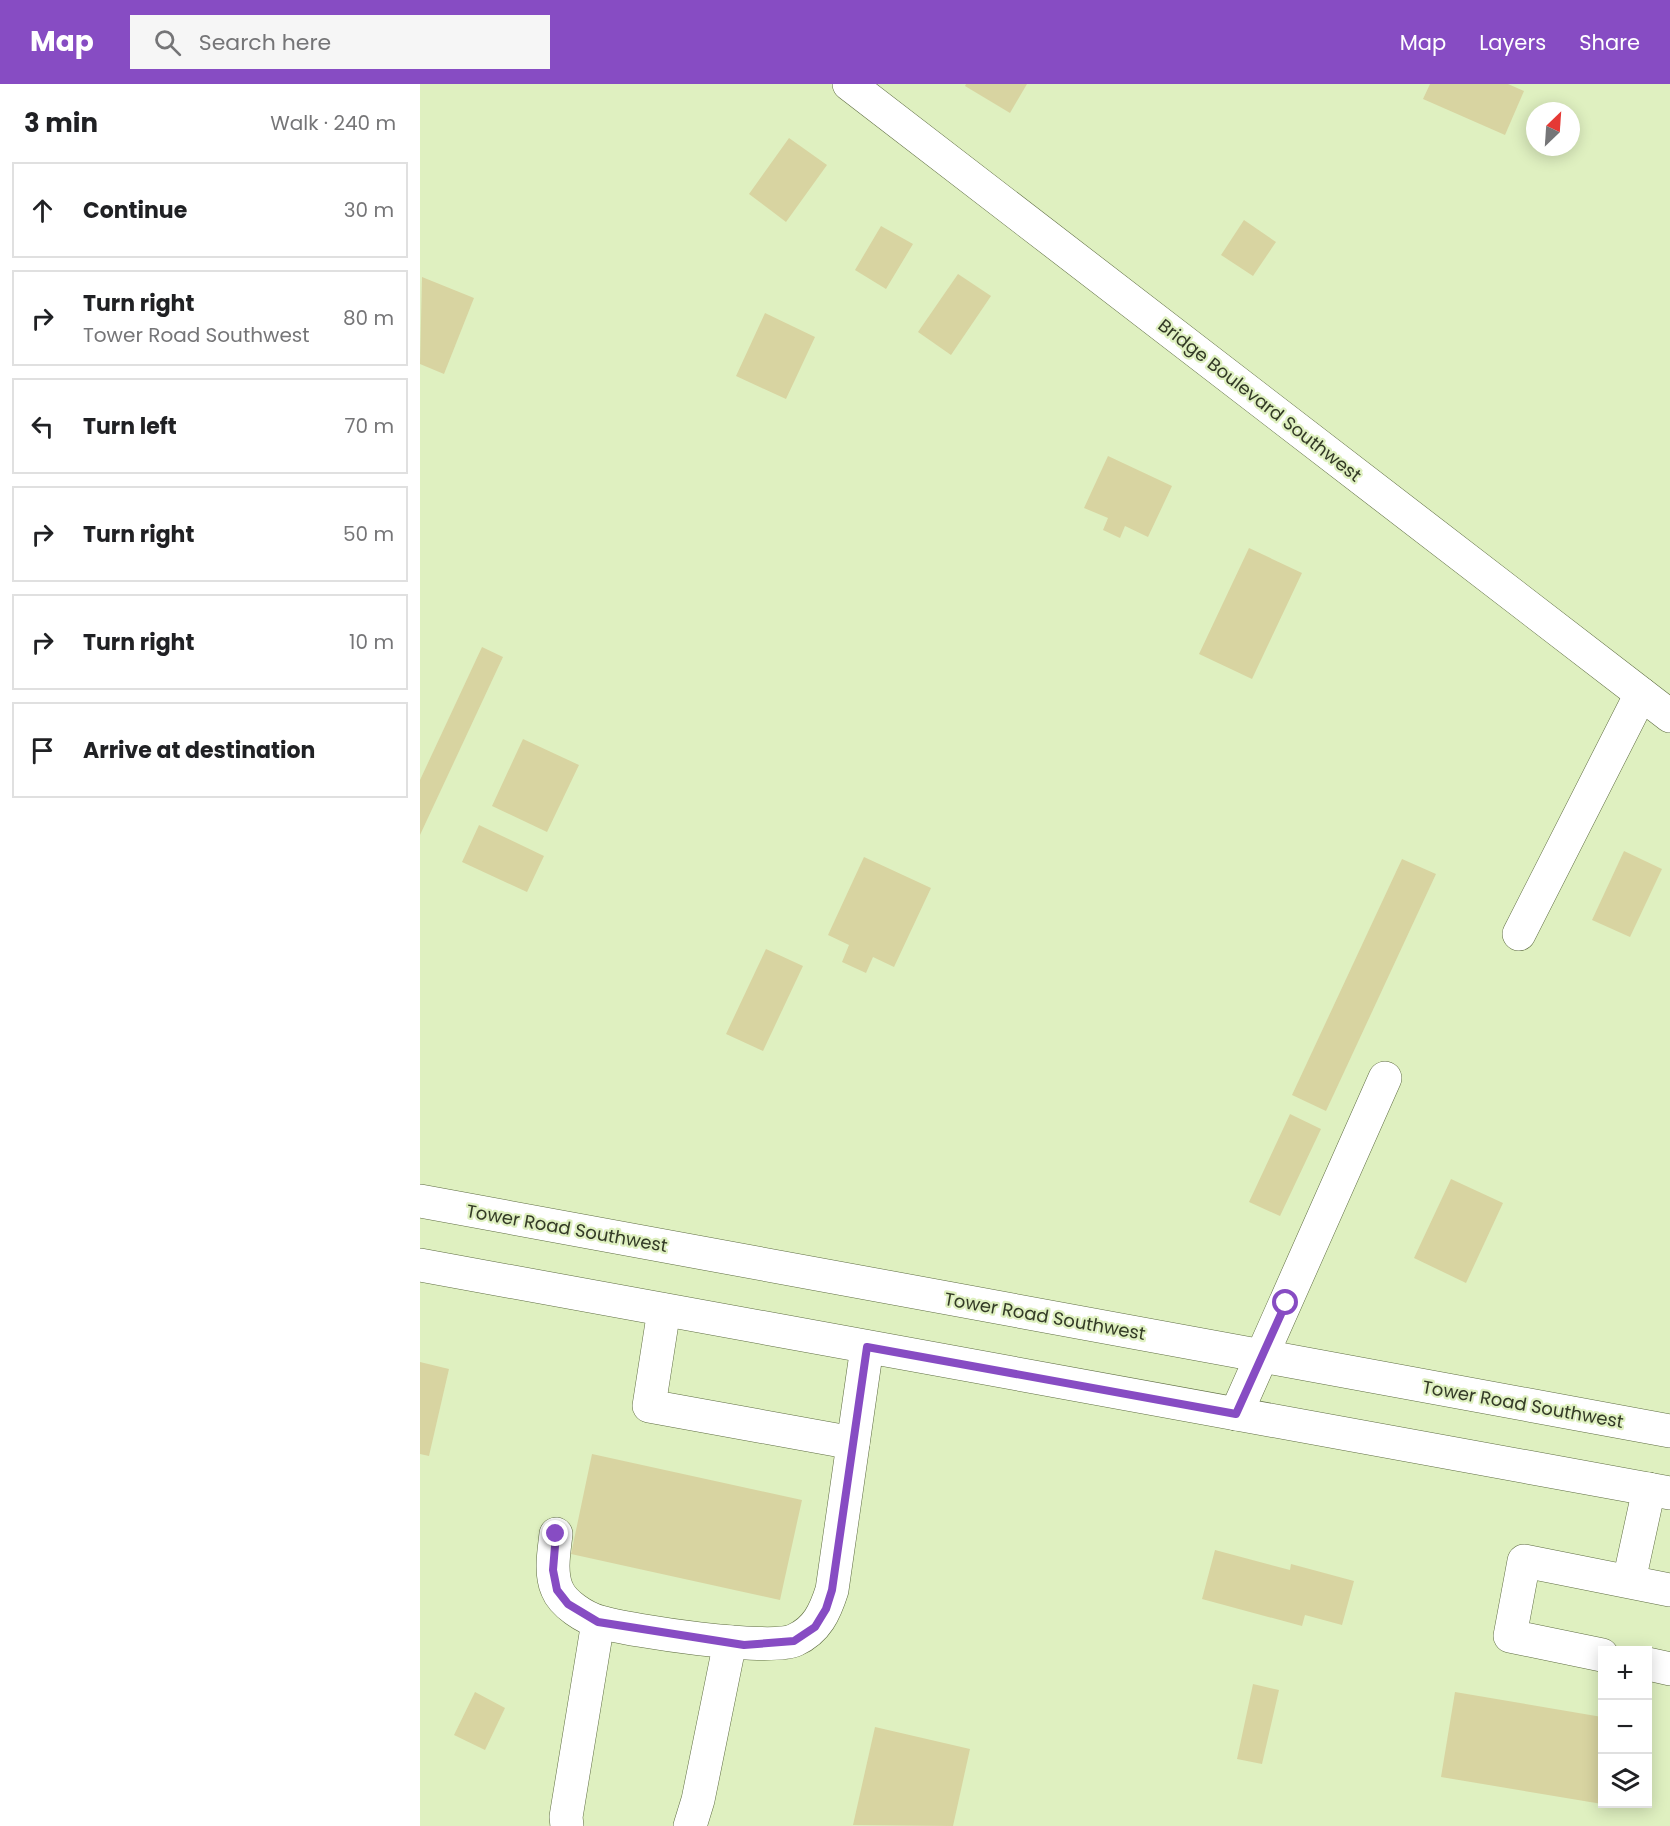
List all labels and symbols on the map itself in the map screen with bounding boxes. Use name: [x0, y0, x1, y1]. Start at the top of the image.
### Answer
north arrow: [1526, 102, 1580, 156]
street label: Bridge Boulevard Southwest: [1153, 313, 1367, 487]
street label: Tower Road Southwest: [464, 1198, 670, 1258]
street label: Tower Road Southwest: [942, 1286, 1148, 1346]
route start: [1272, 1289, 1298, 1315]
street label: Tower Road Southwest: [1420, 1374, 1626, 1434]
route end: [542, 1520, 568, 1546]

